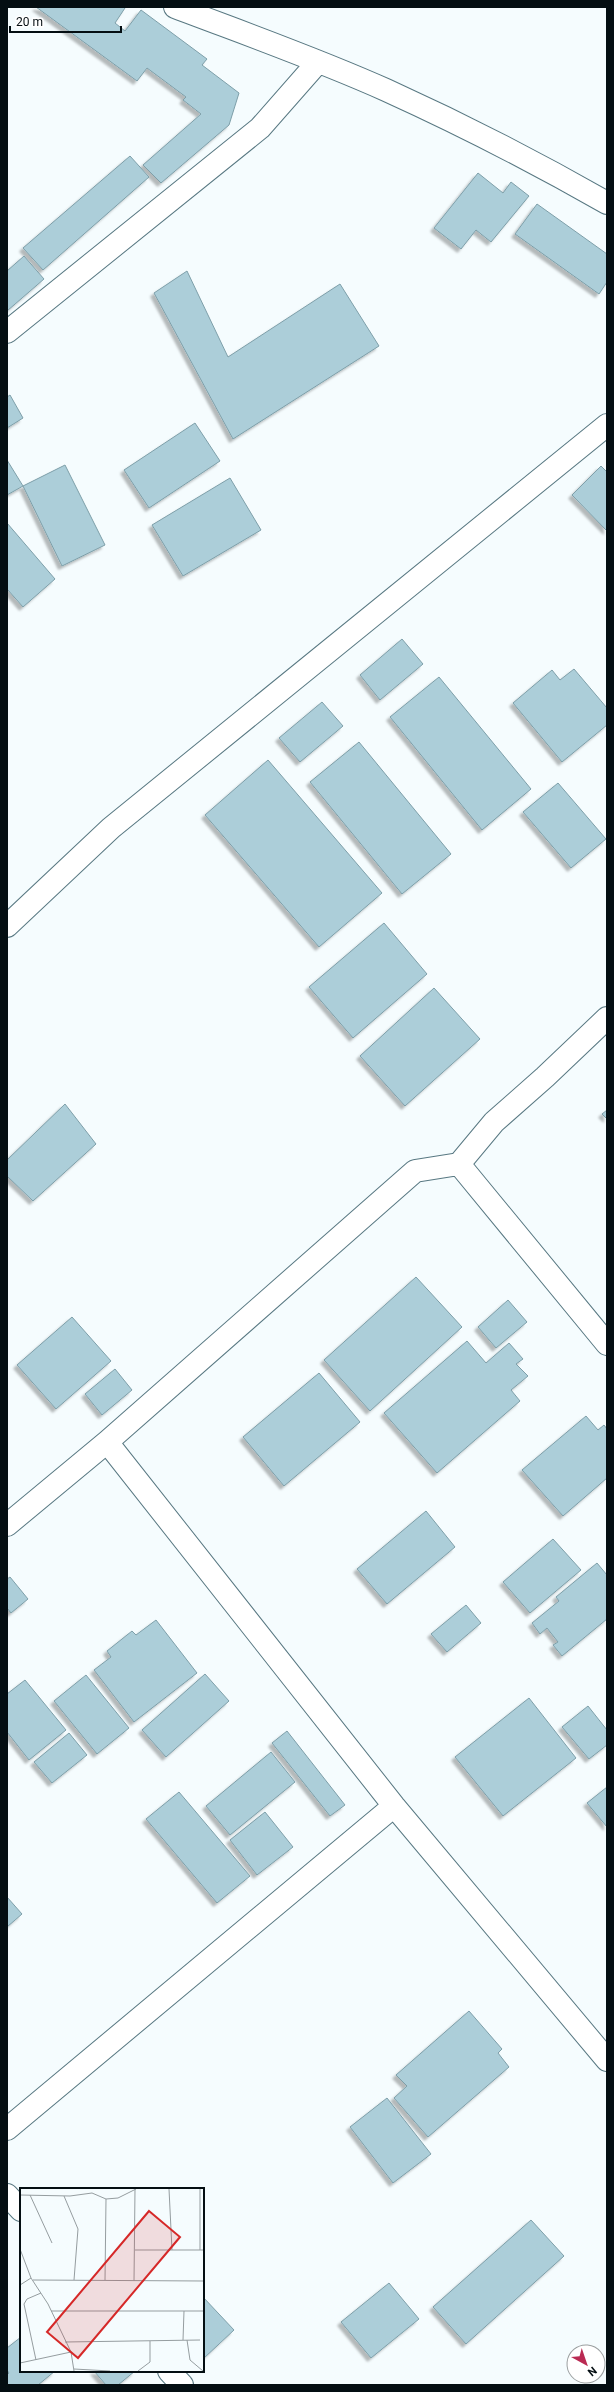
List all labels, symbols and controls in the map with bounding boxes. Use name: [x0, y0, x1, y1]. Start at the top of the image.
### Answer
scale bar: [10, 8, 121, 34]
text: 20 m: [16, 15, 43, 29]
inset map: [20, 2188, 204, 2372]
north arrow: [566, 2344, 606, 2384]
text: N: [585, 2364, 599, 2379]

